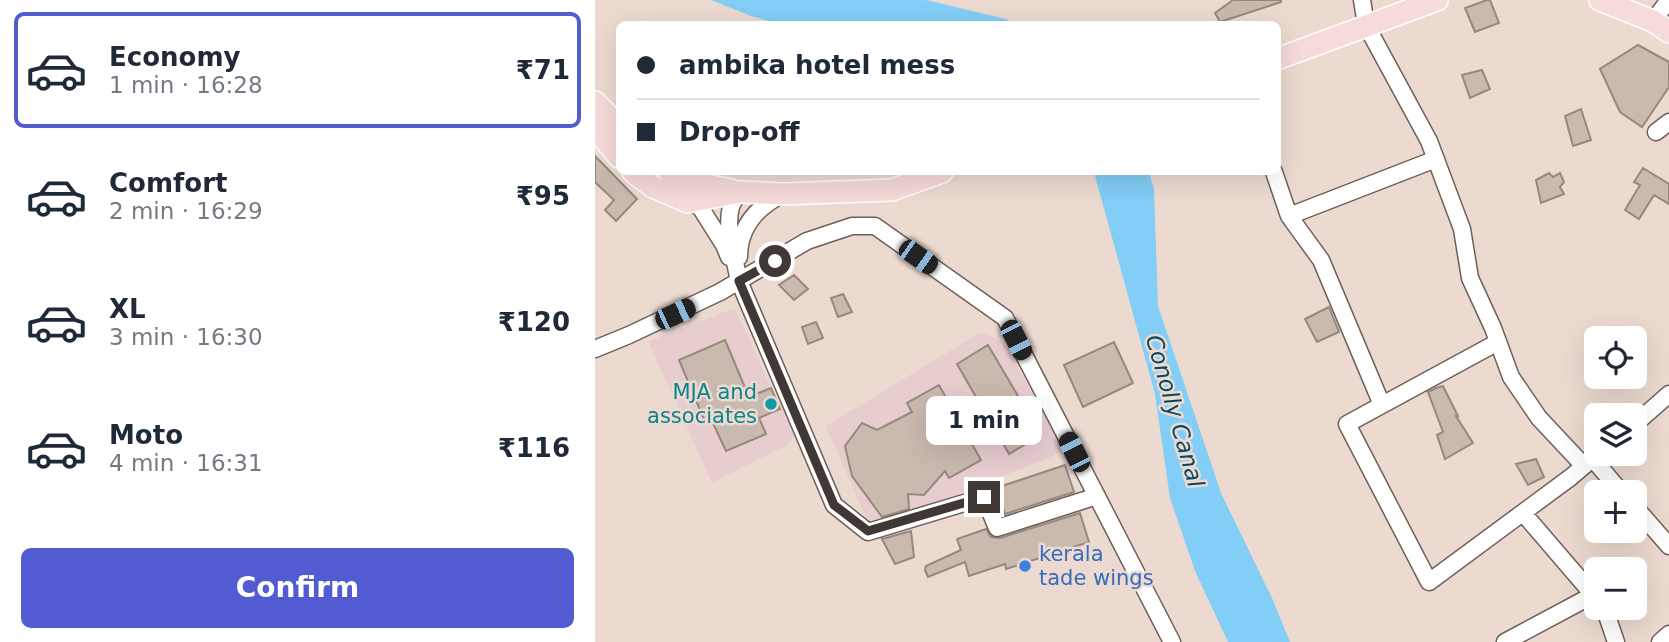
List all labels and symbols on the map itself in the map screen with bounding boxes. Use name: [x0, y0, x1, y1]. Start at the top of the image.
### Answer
car: [895, 236, 942, 278]
route start: [759, 245, 791, 277]
car: [652, 296, 699, 332]
car: [998, 317, 1035, 363]
water label: Conolly Canal: [1141, 332, 1209, 491]
place label: MJA and associates: [647, 380, 757, 428]
marker: MJA and associates: [763, 396, 779, 412]
callout: 1 min: [926, 396, 1042, 444]
car: [1056, 429, 1093, 475]
route end: [968, 481, 1000, 513]
place label: kerala tade wings: [1039, 542, 1154, 590]
marker: kerala tade wings: [1017, 558, 1033, 574]

